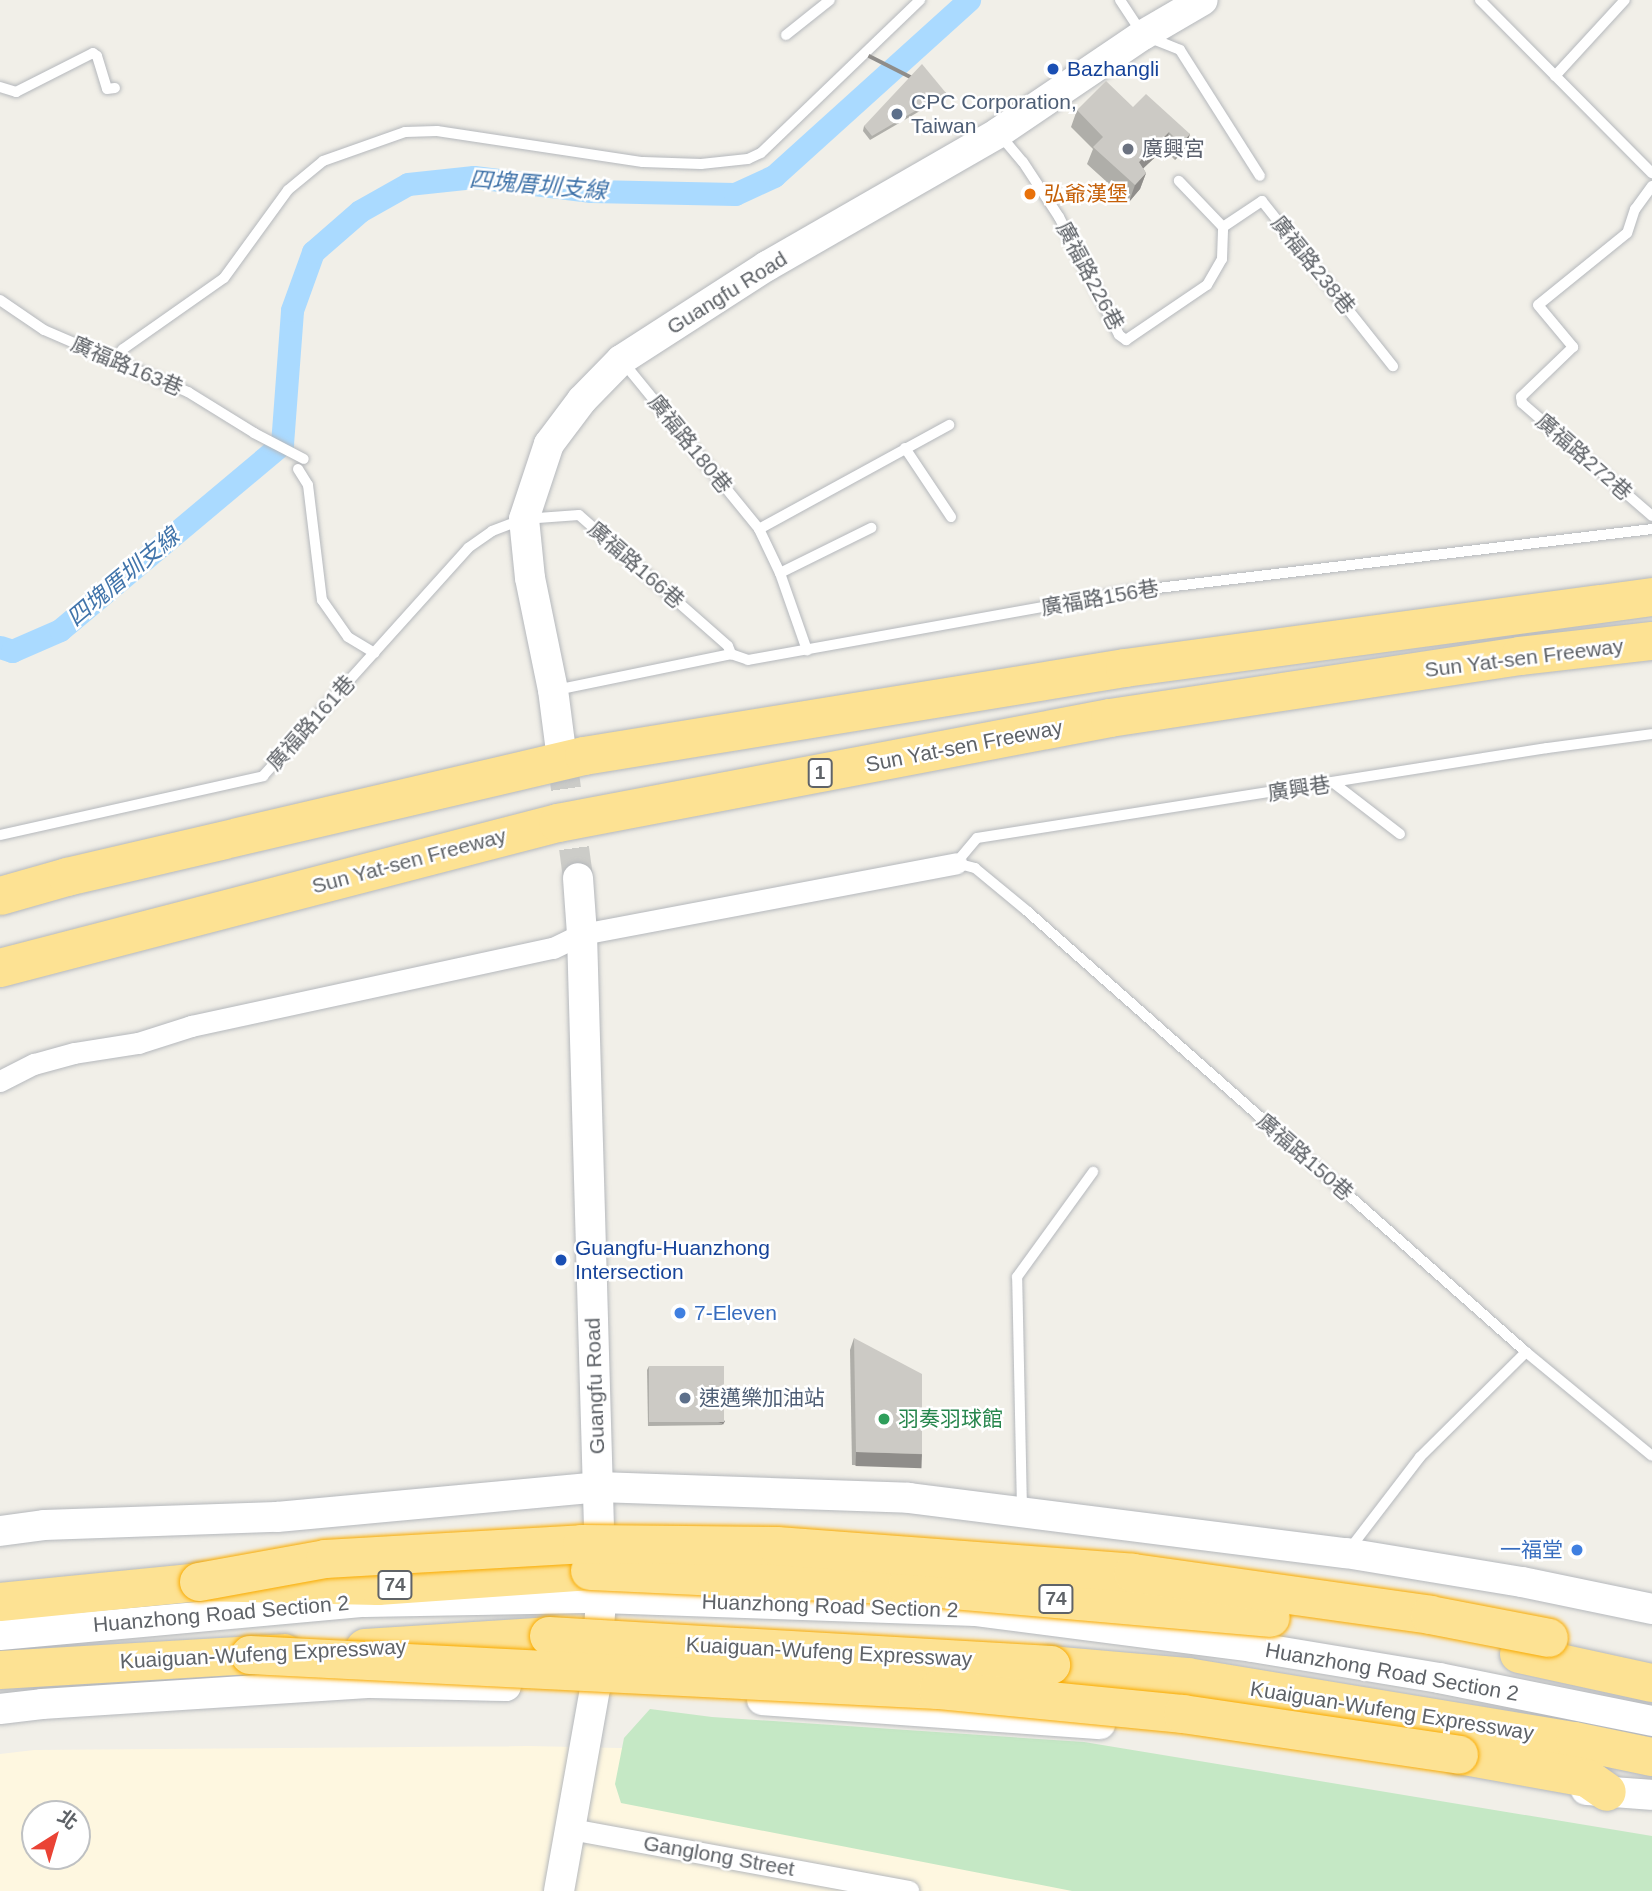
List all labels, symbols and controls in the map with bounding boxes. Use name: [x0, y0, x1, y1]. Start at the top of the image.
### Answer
place label: Bazhangli: [1067, 56, 1159, 82]
marker: Bazhangli: [1045, 61, 1061, 77]
place label: CPC Corporation, Taiwan: [911, 89, 1077, 139]
marker: CPC Corporation, Taiwan: [889, 106, 905, 122]
place label: 廣興宮: [1142, 136, 1205, 162]
marker: 廣興宮: [1120, 141, 1136, 157]
water label: 四塊厝圳支線: [468, 165, 608, 205]
place label: 弘爺漢堡: [1044, 181, 1128, 207]
marker: 弘爺漢堡: [1022, 186, 1038, 202]
street label: 廣福路238巷: [1266, 211, 1360, 319]
street label: 廣福路226巷: [1051, 218, 1129, 334]
street label: Guangfu Road: [662, 246, 792, 340]
street label: 廣福路163巷: [67, 331, 187, 401]
street label: 廣福路180巷: [643, 390, 737, 498]
street label: 廣福路272巷: [1531, 408, 1637, 506]
street label: 廣福路166巷: [583, 516, 689, 614]
water label: 四塊厝圳支線: [61, 522, 185, 632]
street label: 廣福路156巷: [1039, 575, 1161, 621]
street label: Sun Yat-sen Freeway: [1423, 633, 1625, 683]
street label: 廣福路161巷: [262, 670, 360, 776]
street label: Sun Yat-sen Freeway: [863, 715, 1065, 777]
road number: 1: [806, 758, 834, 788]
street label: 廣興巷: [1266, 772, 1332, 806]
street label: Sun Yat-sen Freeway: [309, 823, 509, 899]
street label: 廣福路150巷: [1252, 1108, 1358, 1206]
place label: Guangfu-Huanzhong Intersection: [575, 1235, 770, 1285]
marker: Guangfu-Huanzhong Intersection: [553, 1252, 569, 1268]
place label: 7-Eleven: [694, 1300, 777, 1326]
marker: 7-Eleven: [672, 1305, 688, 1321]
street label: Guangfu Road: [580, 1317, 610, 1455]
place label: 速邁樂加油站: [699, 1385, 825, 1411]
marker: 速邁樂加油站: [677, 1390, 693, 1406]
place label: 羽奏羽球館: [898, 1406, 1003, 1432]
marker: 羽奏羽球館: [876, 1411, 892, 1427]
place label: 一福堂: [1500, 1537, 1563, 1563]
marker: 一福堂: [1569, 1542, 1585, 1558]
road number: 74: [376, 1569, 414, 1600]
road number: 74: [1037, 1583, 1075, 1614]
street label: Huanzhong Road Section 2: [701, 1589, 959, 1623]
street label: Huanzhong Road Section 2: [92, 1590, 350, 1638]
street label: Kuaiguan-Wufeng Expressway: [685, 1632, 973, 1672]
street label: Kuaiguan-Wufeng Expressway: [119, 1634, 407, 1674]
street label: Huanzhong Road Section 2: [1263, 1637, 1521, 1707]
street label: Kuaiguan-Wufeng Expressway: [1248, 1676, 1536, 1746]
north arrow: [21, 1800, 91, 1870]
text: 北: [54, 1805, 82, 1834]
street label: Ganglong Street: [642, 1830, 796, 1882]

